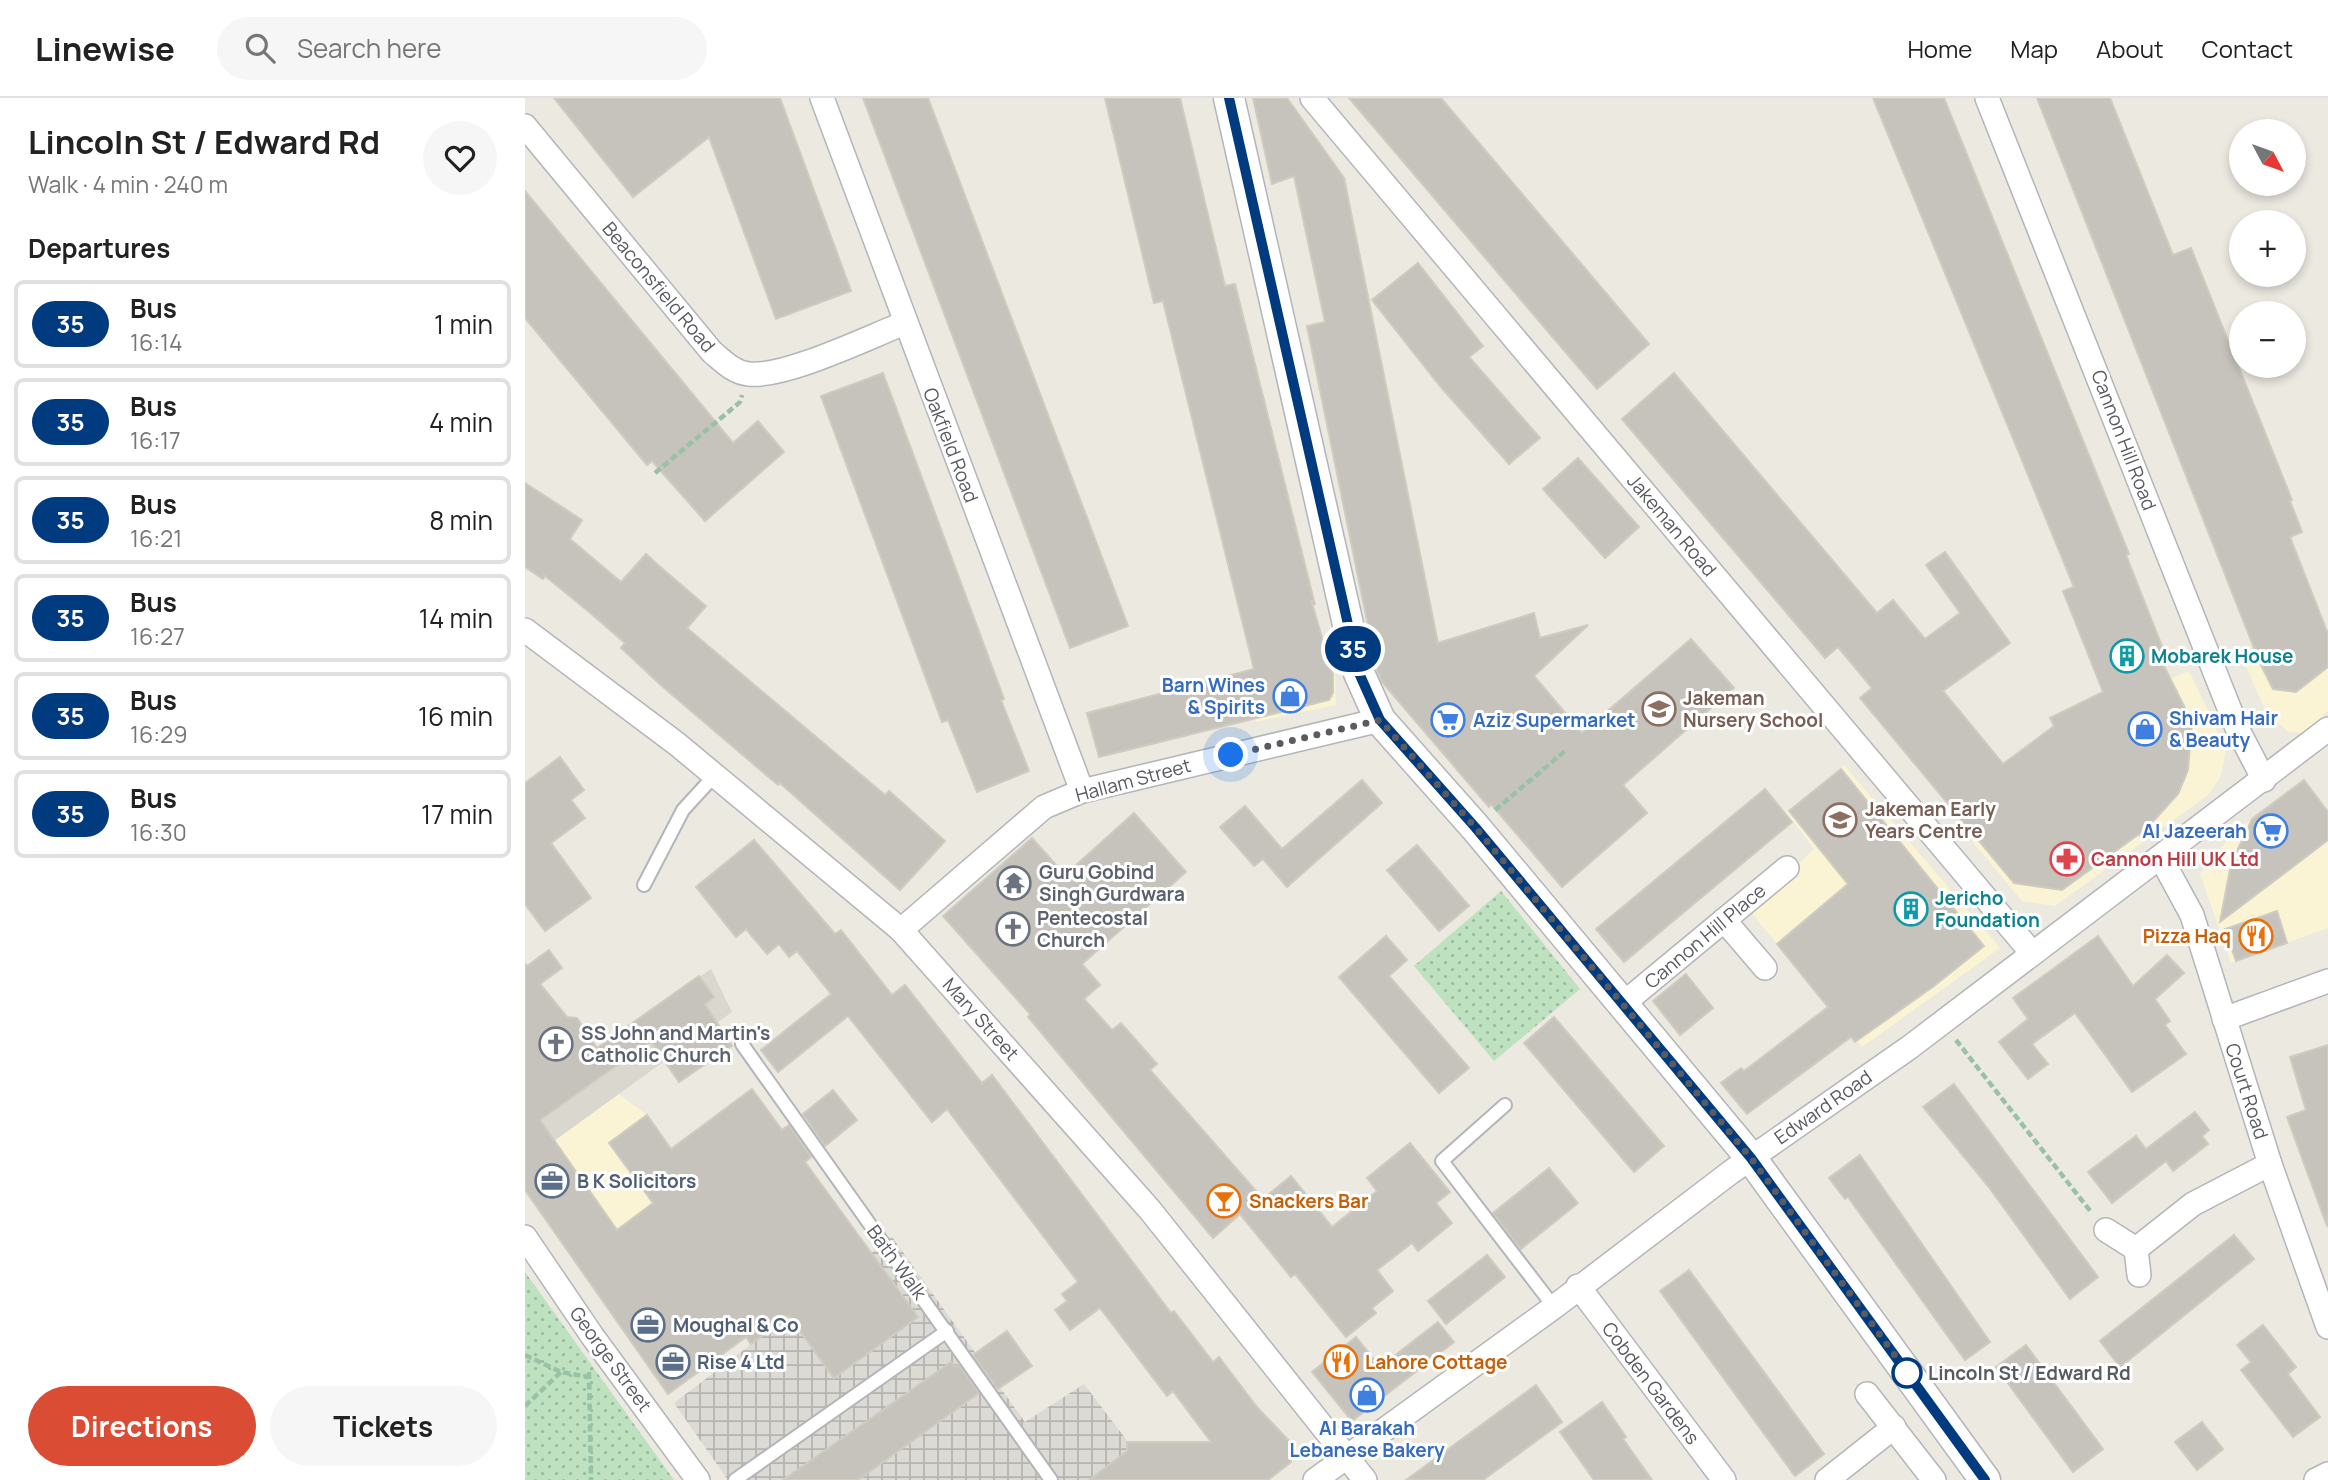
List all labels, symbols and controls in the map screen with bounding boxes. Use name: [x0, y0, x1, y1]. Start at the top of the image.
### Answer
search box: [217, 17, 707, 80]
text: Linewise: [35, 26, 175, 71]
icon: search: [241, 29, 279, 67]
text: Search here: [297, 30, 441, 66]
text: Home: [1907, 32, 1972, 65]
text: Map: [2010, 32, 2058, 65]
text: About: [2096, 32, 2164, 65]
text: Contact: [2202, 32, 2293, 65]
text: Lincoln St / Edward Rd: [28, 119, 380, 164]
north arrow: [2229, 119, 2307, 196]
map controls: [2229, 119, 2306, 378]
button: heart: [423, 121, 497, 195]
text: Walk · 4 min · 240 m: [28, 168, 228, 200]
button: +: [2229, 210, 2306, 287]
street label: Beaconsfield Road: [597, 216, 721, 358]
text: Departures: [28, 230, 170, 266]
text: Bus: [130, 290, 177, 326]
button: −: [2229, 301, 2306, 378]
text: 1 min: [434, 306, 493, 342]
text: 35: [56, 307, 85, 340]
text: 16:14: [130, 326, 183, 358]
street label: Cannon Hill Road: [2085, 366, 2163, 514]
street label: Oakfield Road: [917, 384, 985, 506]
text: Bus: [130, 388, 177, 424]
text: 4 min: [429, 404, 493, 440]
text: 35: [56, 405, 85, 438]
text: 16:17: [130, 424, 181, 456]
street label: Jakeman Road: [1621, 468, 1723, 582]
text: Bus: [130, 486, 177, 522]
text: 8 min: [429, 502, 493, 538]
text: 35: [56, 503, 85, 536]
text: 16:21: [130, 522, 182, 554]
text: Bus: [130, 584, 177, 620]
text: 14 min: [419, 600, 493, 636]
text: 35: [56, 601, 85, 634]
text: 16:27: [130, 620, 185, 652]
line badge: 35: [1321, 626, 1385, 672]
text: 35: [1339, 632, 1367, 665]
building icon: Mobarek House: [2108, 637, 2146, 675]
place label: Mobarek House: [2151, 643, 2294, 669]
place label: Barn Wines & Spirits: [1162, 672, 1265, 720]
shop icon: Barn Wines & Spirits: [1271, 677, 1309, 715]
text: Bus: [130, 682, 177, 718]
place label: Jakeman Nursery School: [1683, 685, 1823, 733]
school or university icon: Jakeman Nursery School: [1640, 690, 1678, 728]
text: 16 min: [418, 698, 493, 734]
text: 35: [56, 699, 85, 732]
supermarket icon: Aziz Supermarket: [1429, 701, 1467, 739]
place label: Shivam Hair & Beauty: [2169, 705, 2278, 753]
place label: Aziz Supermarket: [1473, 707, 1636, 733]
shop icon: Shivam Hair & Beauty: [2126, 710, 2164, 748]
text: 16:29: [130, 718, 188, 750]
your location: [1213, 737, 1248, 772]
street label: Hallam Street: [1072, 752, 1194, 808]
text: Bus: [130, 780, 177, 816]
text: 17 min: [421, 796, 493, 832]
place label: Jakeman Early Years Centre: [1865, 796, 1996, 844]
text: 35: [56, 797, 85, 830]
school or university icon: Jakeman Early Years Centre: [1821, 801, 1859, 839]
supermarket icon: Al Jazeerah: [2252, 812, 2290, 850]
text: 16:30: [130, 816, 187, 848]
place label: Al Jazeerah: [2142, 818, 2247, 844]
pharmacy icon: Cannon Hill UK Ltd: [2048, 840, 2086, 878]
place label: Cannon Hill UK Ltd: [2091, 846, 2259, 872]
place label: Guru Gobind Singh Gurdwara: [1039, 859, 1185, 907]
temple icon: Guru Gobind Singh Gurdwara: [995, 864, 1033, 902]
street label: Cannon Hill Place: [1639, 878, 1771, 994]
place label: Jericho Foundation: [1935, 885, 2040, 933]
building icon: Jericho Foundation: [1892, 890, 1930, 928]
place label: Pentecostal Church: [1037, 905, 1148, 953]
church icon: Pentecostal Church: [994, 910, 1032, 948]
restaurant icon: Pizza Haq: [2237, 917, 2275, 955]
place label: Pizza Haq: [2143, 923, 2231, 949]
street label: Mary Street: [937, 972, 1025, 1066]
place label: SS John and Martin's Catholic Church: [581, 1020, 770, 1068]
church icon: SS John and Martin's Catholic Church: [537, 1025, 575, 1063]
street label: Court Road: [2219, 1040, 2275, 1142]
street label: Edward Road: [1769, 1064, 1877, 1150]
office icon: B K Solicitors: [533, 1162, 571, 1200]
place label: B K Solicitors: [577, 1168, 696, 1194]
bar icon: Snackers Bar: [1205, 1182, 1243, 1220]
place label: Snackers Bar: [1249, 1188, 1369, 1214]
street label: Bath Walk: [861, 1219, 933, 1305]
street label: George Street: [564, 1301, 658, 1417]
office icon: Moughal & Co: [629, 1306, 667, 1344]
place label: Moughal & Co: [673, 1312, 799, 1338]
street label: Cobden Gardens: [1596, 1316, 1706, 1450]
office icon: Rise 4 Ltd: [654, 1343, 692, 1381]
restaurant icon: Lahore Cottage: [1322, 1343, 1360, 1381]
place label: Rise 4 Ltd: [697, 1349, 785, 1375]
place label: Lahore Cottage: [1365, 1349, 1508, 1375]
marker: Lincoln St / Edward Rd: [1892, 1358, 1922, 1388]
place label: Lincoln St / Edward Rd: [1928, 1360, 2131, 1386]
shop icon: Al Barakah Lebanese Bakery: [1348, 1376, 1386, 1414]
button: Directions: [28, 1386, 256, 1466]
button: Tickets: [270, 1386, 497, 1466]
place label: Al Barakah Lebanese Bakery: [1289, 1415, 1445, 1463]

